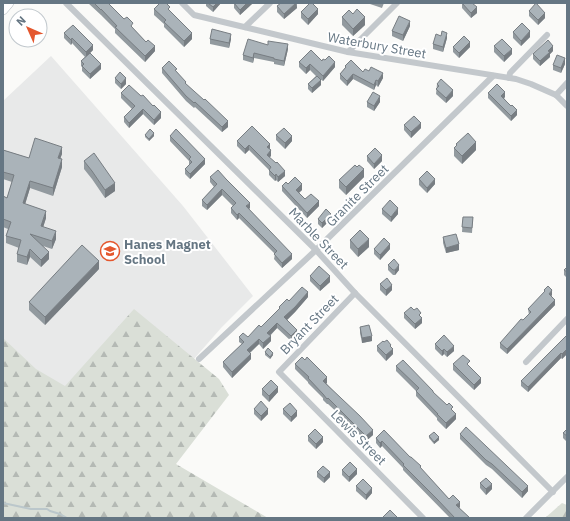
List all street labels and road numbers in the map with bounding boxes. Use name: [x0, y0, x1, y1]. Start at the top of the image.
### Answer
street label: Waterbury Street: [326, 28, 428, 63]
street label: Granite Street: [322, 160, 392, 230]
street label: Marble Street: [285, 204, 352, 273]
street label: Bryant Street: [276, 291, 342, 358]
street label: Lewis Street: [327, 406, 390, 469]

